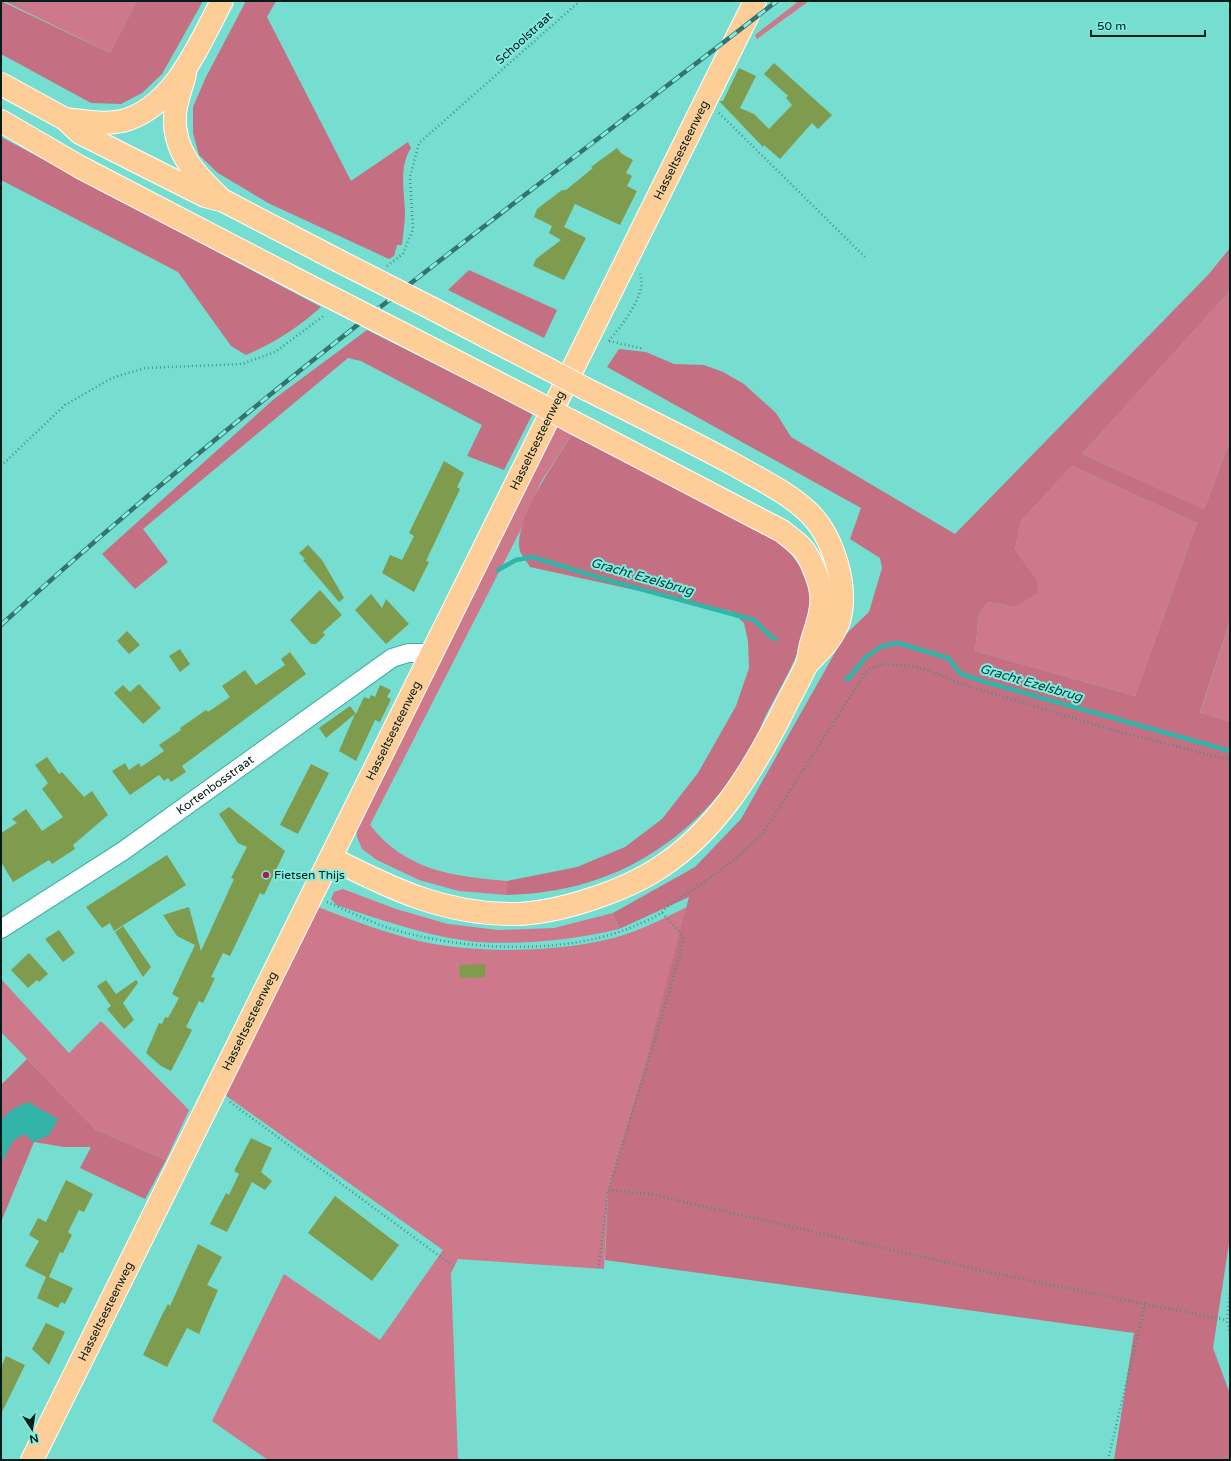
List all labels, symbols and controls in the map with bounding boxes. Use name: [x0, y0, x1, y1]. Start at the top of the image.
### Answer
street label: Schoolstraat: [493, 9, 556, 67]
scale bar: [1091, 12, 1205, 38]
text: 50 m: [1097, 19, 1126, 33]
street label: Hasseltsesteenweg: [651, 98, 712, 202]
street label: Hasseltsesteenweg: [507, 388, 568, 492]
water label: Gracht Ezelsbrug: [589, 555, 696, 600]
water label: Gracht Ezelsbrug: [978, 661, 1085, 706]
street label: Hasseltsesteenweg: [363, 679, 424, 783]
street label: Kortenbosstraat: [173, 752, 257, 818]
place label: Fietsen Thijs: [274, 868, 345, 882]
marker: Fietsen Thijs: [261, 870, 271, 880]
street label: Hasseltsesteenweg: [219, 969, 280, 1073]
street label: Hasseltsesteenweg: [75, 1259, 136, 1363]
north arrow: [12, 1409, 52, 1449]
text: N: [28, 1431, 40, 1446]

